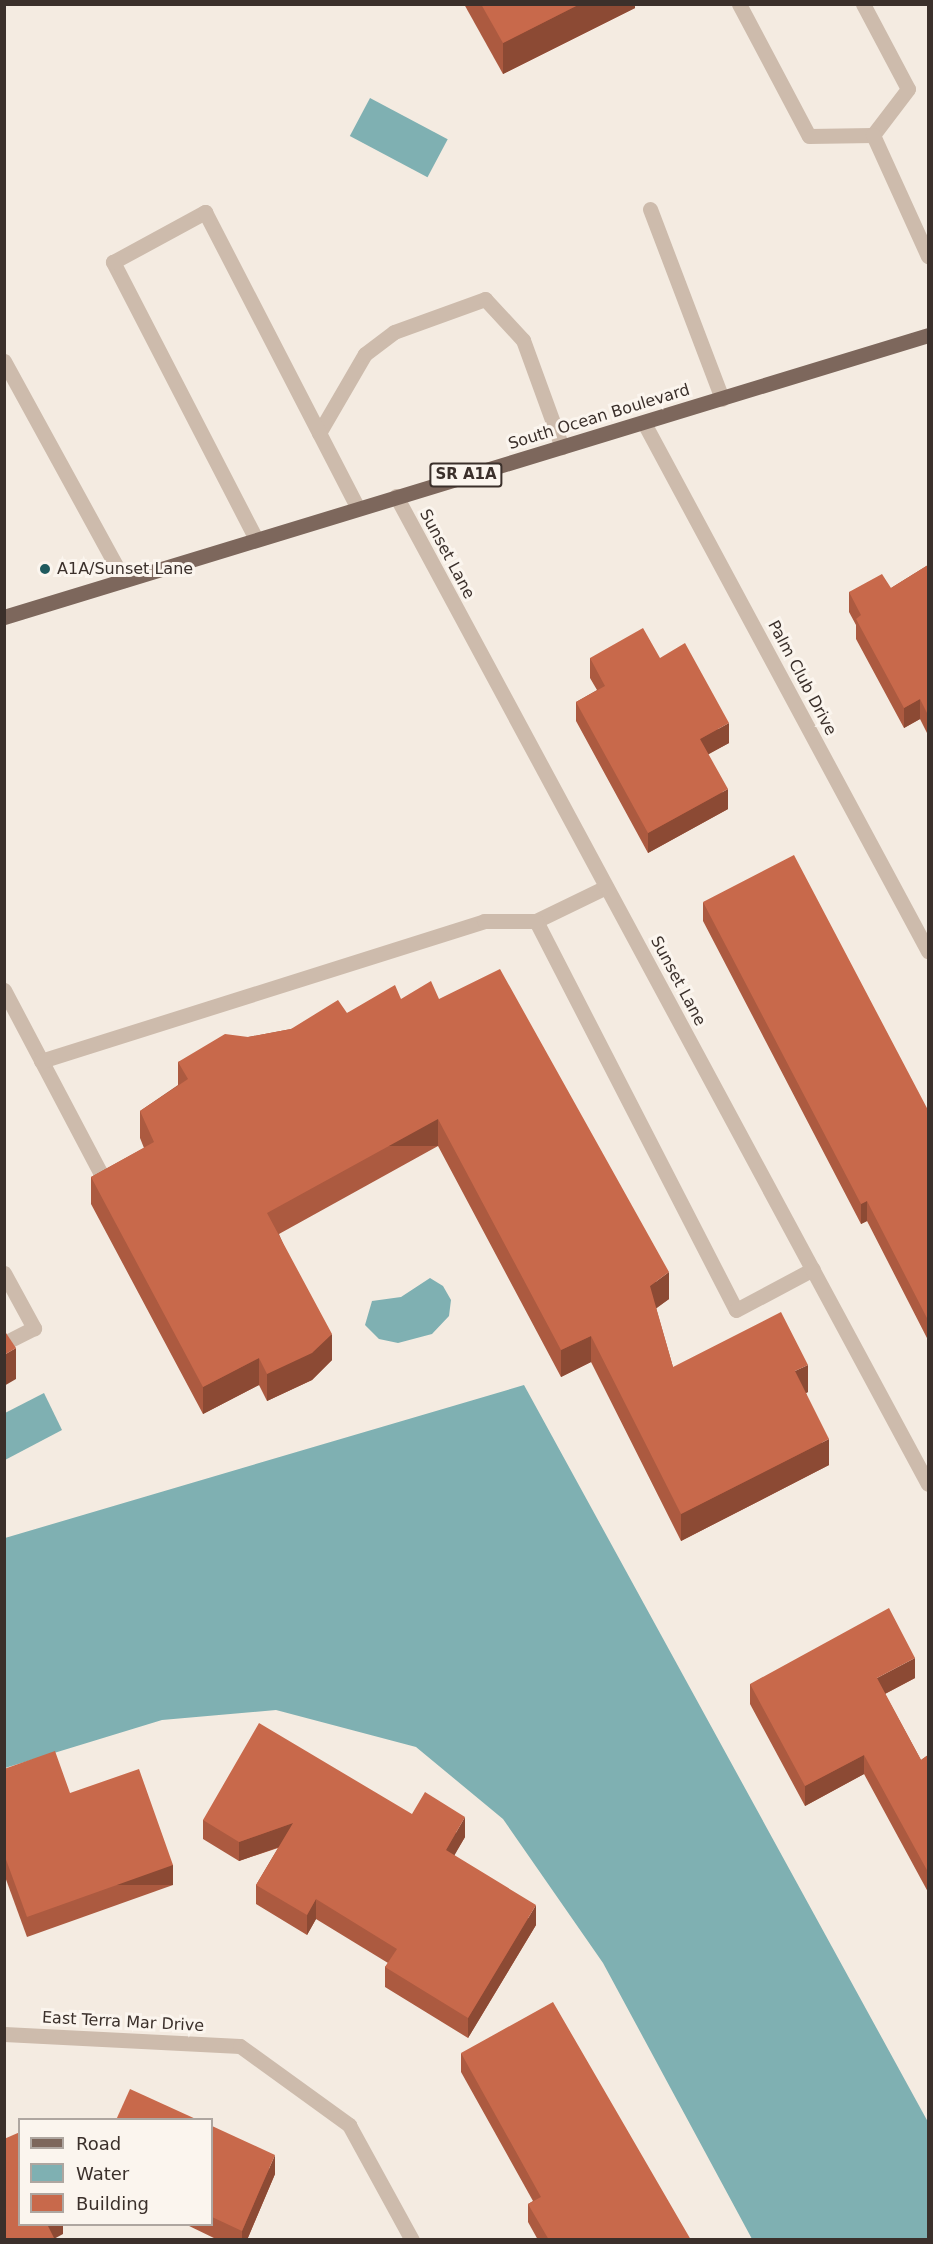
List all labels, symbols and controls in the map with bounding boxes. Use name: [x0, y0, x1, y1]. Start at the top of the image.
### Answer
street label: South Ocean Boulevard: [506, 380, 692, 454]
road number: SR A1A: [428, 463, 504, 487]
street label: Sunset Lane: [415, 506, 479, 602]
place label: A1A/Sunset Lane: [57, 559, 193, 579]
marker: A1A/Sunset Lane: [38, 562, 52, 576]
street label: Palm Club Drive: [764, 617, 840, 739]
street label: Sunset Lane: [646, 933, 710, 1029]
street label: East Terra Mar Drive: [42, 2008, 204, 2036]
legend: [18, 2118, 213, 2226]
text: Road: [76, 2133, 121, 2154]
text: Water: [76, 2163, 129, 2184]
text: Building: [76, 2193, 149, 2214]

